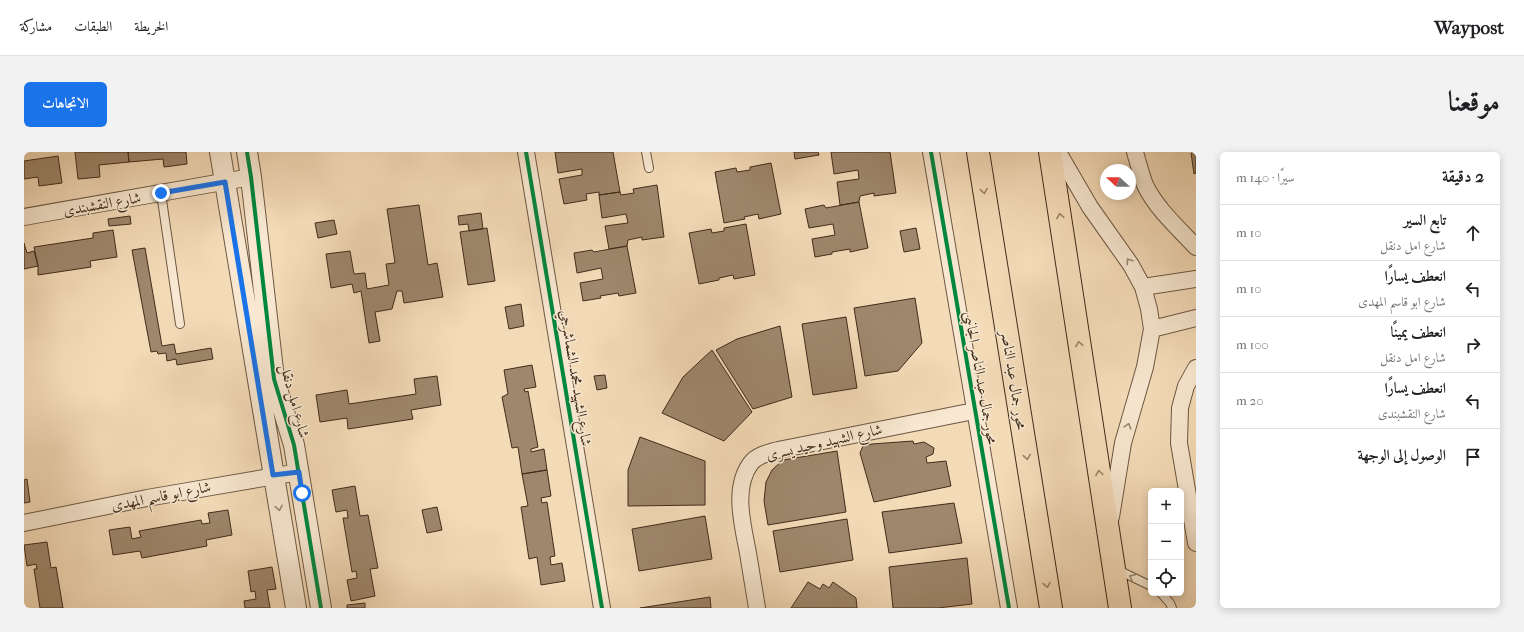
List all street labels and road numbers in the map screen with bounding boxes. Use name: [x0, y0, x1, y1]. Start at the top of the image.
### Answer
street label: شارع النقشبندى: [62, 188, 143, 224]
street label: شارع الشهيد محمد الشماشرجي: [552, 309, 596, 448]
street label: محور جمال عبد الناصر الجانبى: [958, 310, 1002, 446]
street label: محور جمال عبد الناصر: [996, 327, 1031, 431]
street label: شارع امل دنقل: [273, 362, 314, 441]
street label: شارع الشهيد وحيد يسرى: [764, 420, 885, 468]
street label: شارع ابو قاسم المهدى: [110, 477, 214, 520]

